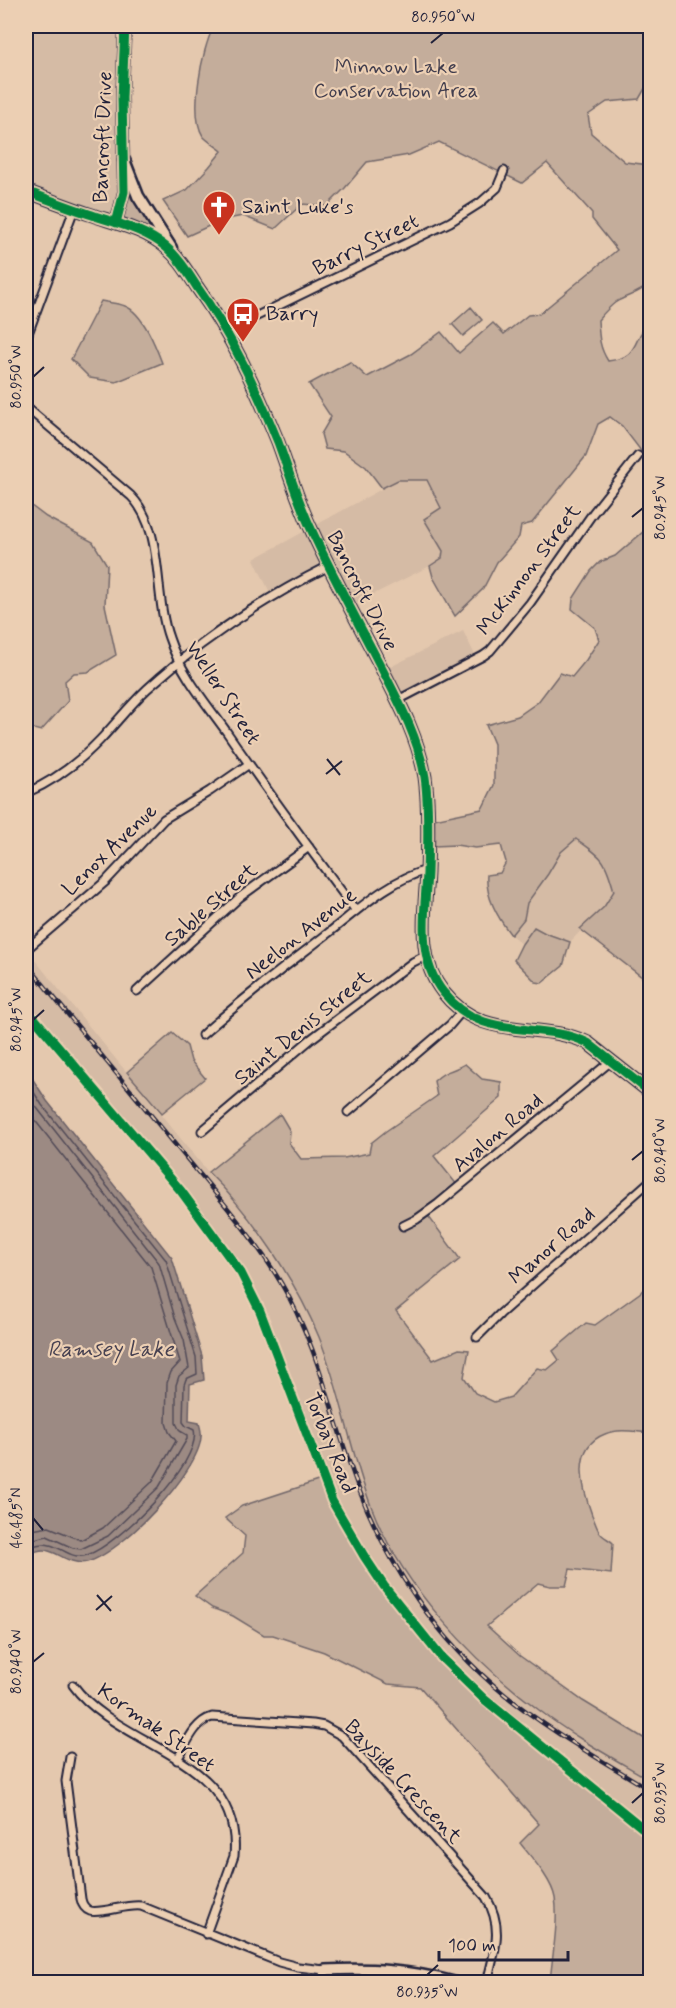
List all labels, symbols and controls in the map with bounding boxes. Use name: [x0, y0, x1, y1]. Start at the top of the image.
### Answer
text: 80.950°W: [411, 8, 475, 28]
park label: Minnow Lake Conservation Area: [314, 53, 478, 105]
street label: Bancroft Drive: [87, 71, 119, 203]
church icon: Saint Luke's: [201, 189, 237, 236]
place label: Saint Luke's: [242, 193, 353, 221]
street label: Barry Street: [308, 207, 424, 283]
bus stop icon: Barry: [225, 296, 261, 343]
place label: Barry: [266, 300, 319, 328]
text: 80.950°W: [7, 345, 27, 409]
text: 80.945°W: [651, 476, 671, 540]
street label: McKinnon Street: [470, 498, 588, 641]
street label: Bancroft Drive: [320, 526, 404, 656]
street label: Weller Street: [179, 635, 267, 751]
street label: Lenox Avenue: [56, 797, 164, 902]
street label: Sable Street: [158, 856, 264, 953]
street label: Neelon Avenue: [239, 882, 363, 986]
street label: Saint Denis Street: [228, 964, 378, 1092]
text: 80.945°W: [7, 988, 27, 1052]
street label: Avalon Road: [447, 1087, 549, 1179]
text: 80.940°W: [651, 1119, 671, 1183]
street label: Manor Road: [503, 1201, 601, 1291]
water label: Ramsey Lake: [48, 1336, 175, 1364]
street label: Torbay Road: [297, 1388, 363, 1498]
text: 46.485°N: [7, 1488, 27, 1548]
text: 80.940°W: [7, 1630, 27, 1694]
street label: Kormak Street: [91, 1677, 221, 1779]
street label: Bayside Crescent: [338, 1714, 469, 1851]
text: 80.935°W: [651, 1762, 671, 1824]
scale bar: [439, 1924, 568, 1962]
text: 100 m: [448, 1934, 496, 1958]
text: 80.935°W: [396, 1983, 458, 2003]

